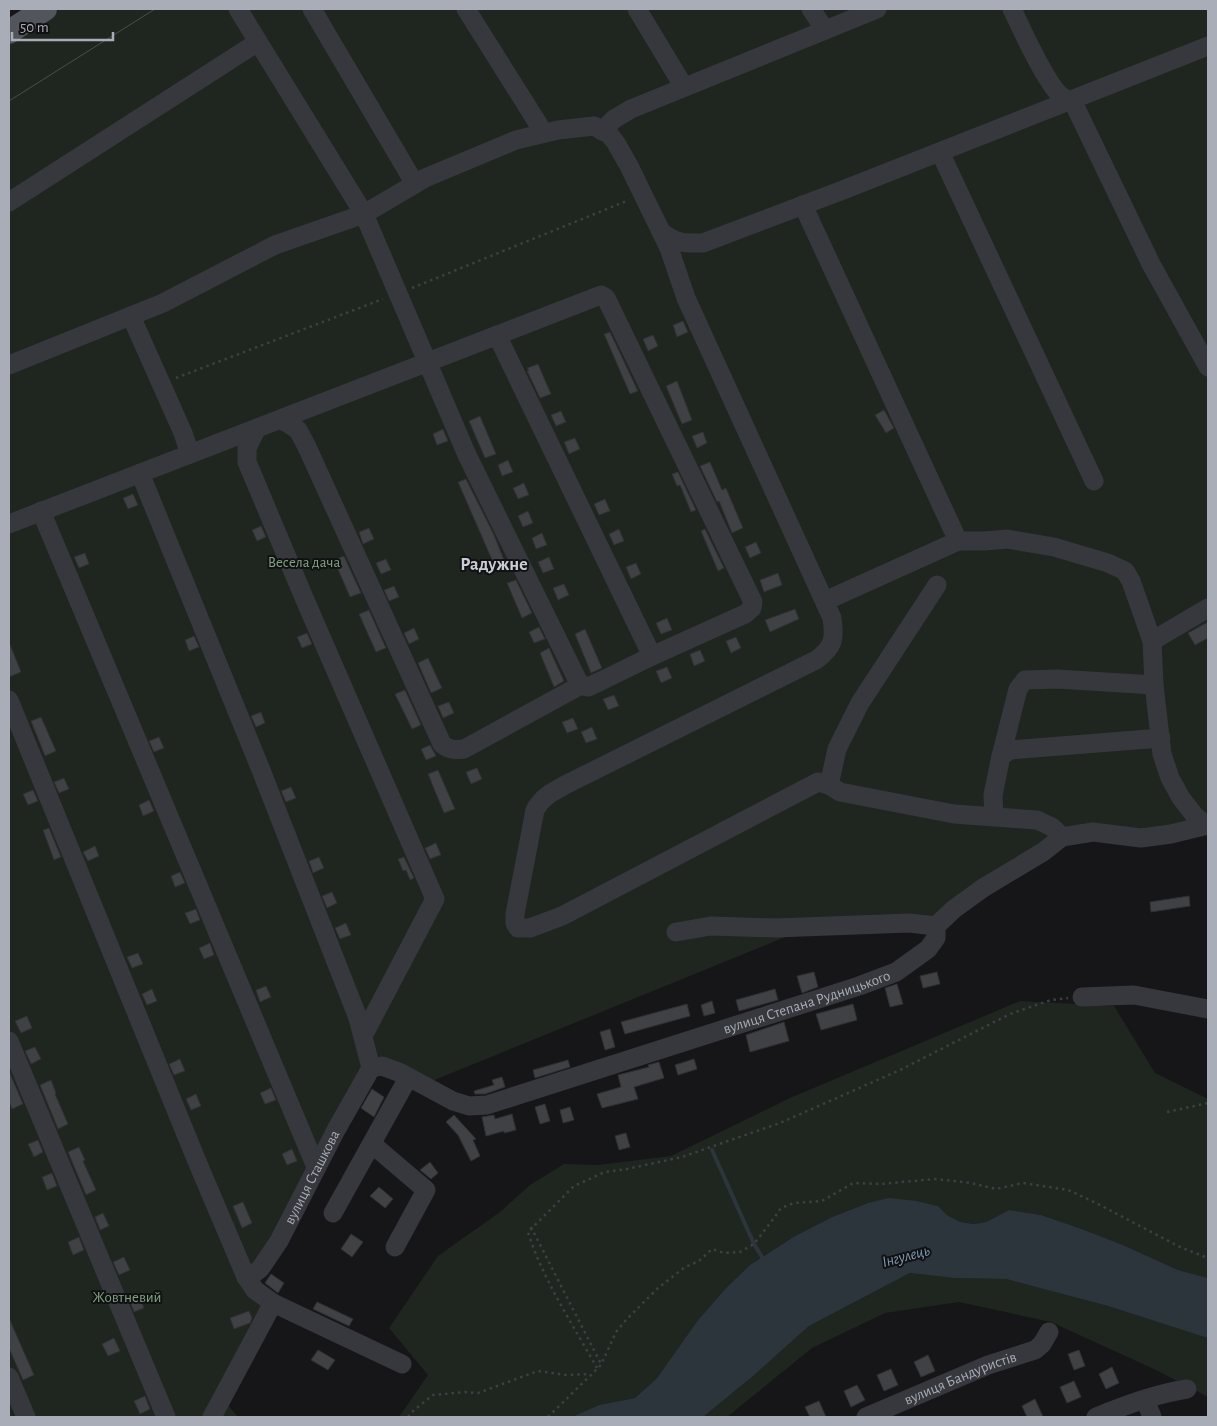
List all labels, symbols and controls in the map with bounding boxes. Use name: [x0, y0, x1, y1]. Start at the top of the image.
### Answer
scale bar: [12, 10, 114, 42]
text: 50 m: [20, 20, 49, 35]
park label: Весела дача: [268, 555, 340, 570]
district label: Радужне: [460, 556, 528, 574]
street label: вулиця Степана Рудницького: [721, 967, 892, 1036]
street label: вулиця Сташкова: [281, 1127, 342, 1227]
water label: Інгулець: [880, 1242, 932, 1270]
park label: Жовтневий: [93, 1290, 161, 1305]
street label: вулиця Бандуристів: [902, 1349, 1018, 1407]

